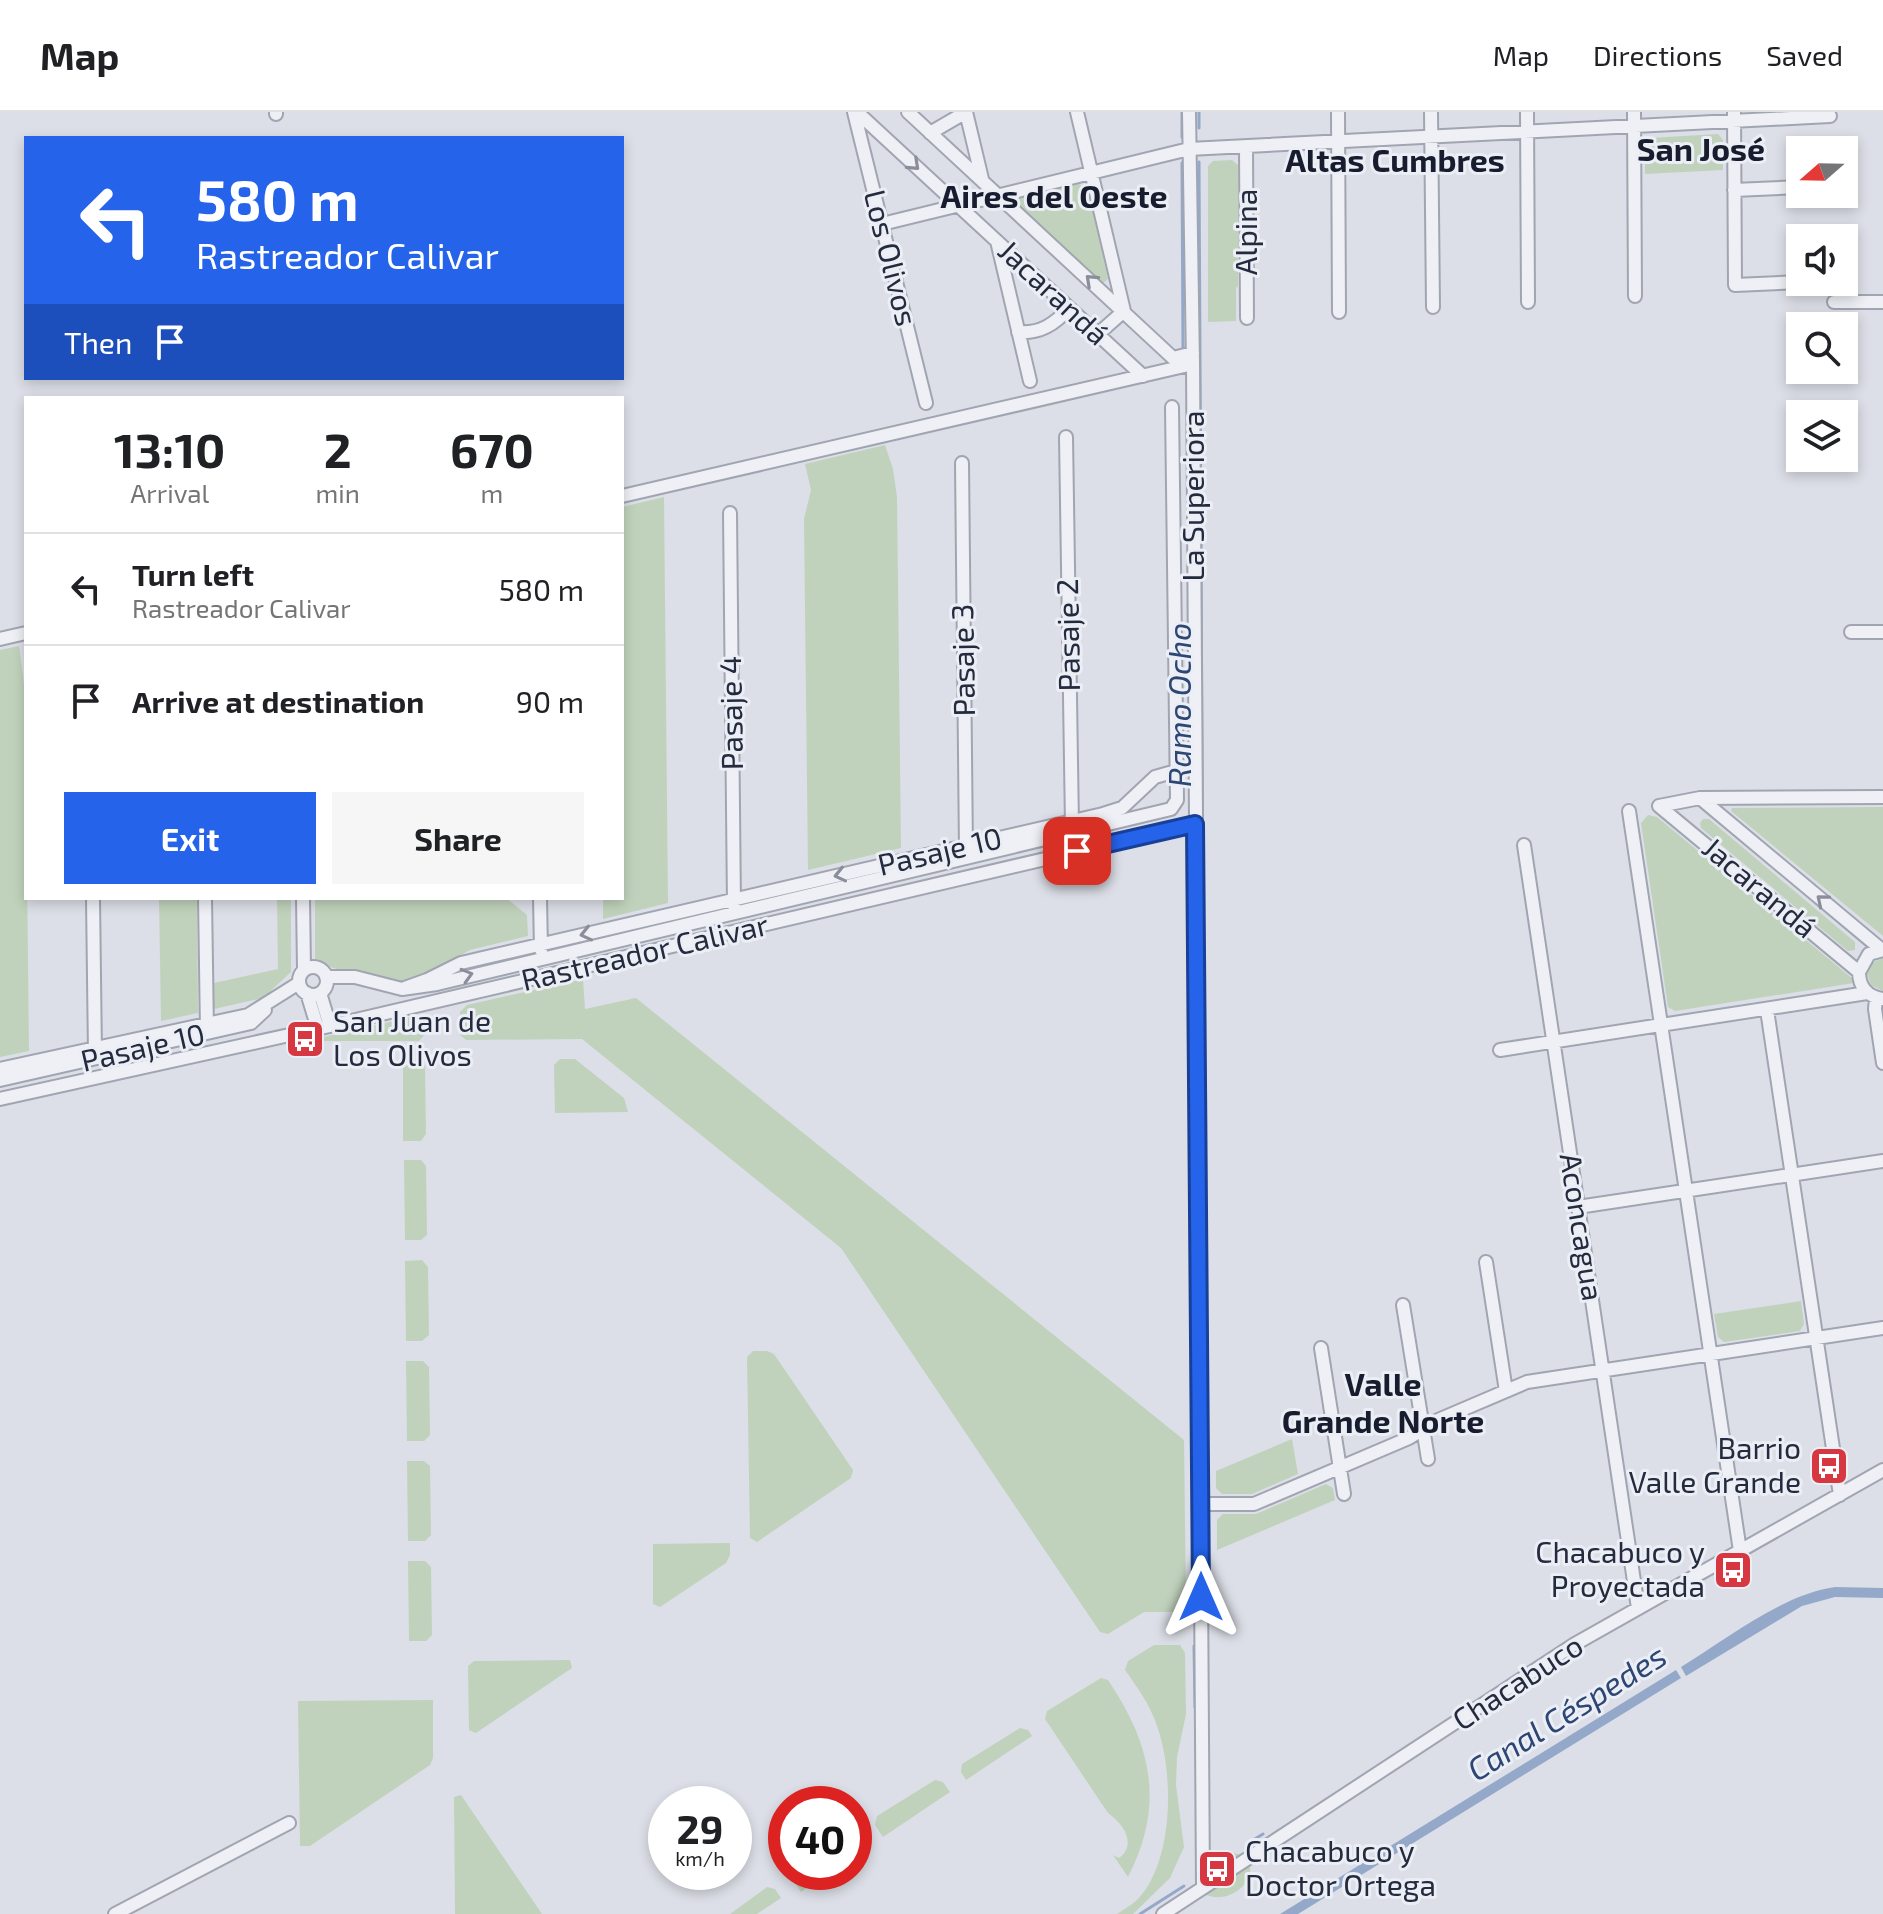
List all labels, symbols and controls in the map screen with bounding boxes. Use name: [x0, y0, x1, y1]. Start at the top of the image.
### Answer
text: Map: [40, 32, 119, 78]
text: Map: [1493, 38, 1549, 72]
text: Directions: [1593, 38, 1722, 72]
text: Saved: [1766, 38, 1843, 72]
district label: San José: [1637, 129, 1765, 167]
north arrow: [1786, 136, 1858, 208]
map controls: [1786, 136, 1858, 472]
district label: Altas Cumbres: [1285, 140, 1505, 178]
one-way arrow: [905, 155, 920, 169]
text: 580 m: [196, 165, 359, 232]
icon: left: [64, 168, 168, 272]
district label: Aires del Oeste: [940, 176, 1168, 214]
street label: Los Olivos: [858, 186, 926, 329]
street label: Alpina: [1227, 189, 1263, 275]
button: sound: [1786, 224, 1858, 296]
street label: Jacarandá: [992, 232, 1117, 352]
text: Rastreador Calivar: [196, 233, 499, 276]
one-way arrow: [1085, 276, 1100, 290]
button: search: [1786, 312, 1858, 384]
icon: arrive: [148, 320, 192, 364]
text: Then: [64, 324, 132, 360]
button: layers: [1786, 400, 1858, 472]
street label: La Superiora: [1174, 410, 1210, 582]
text: 13:10: [114, 420, 225, 478]
text: 2: [324, 420, 352, 478]
text: 670: [450, 420, 534, 478]
text: Arrival: [130, 477, 209, 508]
text: min: [316, 477, 360, 508]
text: m: [481, 477, 503, 508]
text: Turn left: [132, 556, 254, 592]
icon: left: [64, 567, 108, 611]
text: 580 m: [499, 571, 584, 607]
street label: Pasaje 2: [1048, 578, 1086, 692]
text: Rastreador Calivar: [132, 592, 351, 623]
street label: Pasaje 3: [943, 603, 981, 717]
water label: Ramo Ocho: [1159, 623, 1197, 787]
street label: Pasaje 4: [711, 655, 749, 771]
icon: arrive: [64, 679, 108, 723]
text: Arrive at destination: [132, 683, 424, 719]
text: 90 m: [516, 683, 584, 719]
button: Exit: [64, 792, 316, 884]
button: Share: [332, 792, 584, 884]
pin: [1043, 817, 1111, 885]
street label: Pasaje 10: [874, 818, 1005, 882]
icon: arrive: [1055, 829, 1099, 873]
street label: Jacarandá: [1696, 829, 1824, 944]
one-way arrow: [833, 866, 847, 883]
one-way arrow: [1817, 895, 1831, 910]
street label: Rastreador Calivar: [518, 905, 772, 997]
one-way arrow: [580, 925, 594, 942]
one-way arrow: [459, 968, 473, 984]
place label: San Juan de Los Olivos: [333, 1002, 491, 1072]
street label: Pasaje 10: [77, 1014, 208, 1078]
bus stop icon: San Juan de Los Olivos: [284, 1018, 326, 1060]
street label: Aconcagua: [1554, 1150, 1612, 1303]
district label: Valle Grande Norte: [1282, 1364, 1484, 1439]
place label: Barrio Valle Grande: [1628, 1429, 1801, 1499]
bus stop icon: Barrio Valle Grande: [1808, 1445, 1850, 1487]
place label: Chacabuco y Proyectada: [1535, 1533, 1705, 1603]
bus stop icon: Chacabuco y Proyectada: [1712, 1549, 1754, 1591]
position arrow: [1159, 1555, 1243, 1639]
street label: Chacabuco: [1445, 1626, 1589, 1737]
water label: Canal Céspedes: [1459, 1635, 1673, 1789]
speed limit sign: 40: [768, 1786, 872, 1890]
text: 29: [677, 1804, 723, 1852]
place label: Chacabuco y Doctor Ortega: [1245, 1832, 1436, 1902]
text: km/h: [675, 1846, 725, 1870]
bus stop icon: Chacabuco y Doctor Ortega: [1196, 1848, 1238, 1890]

